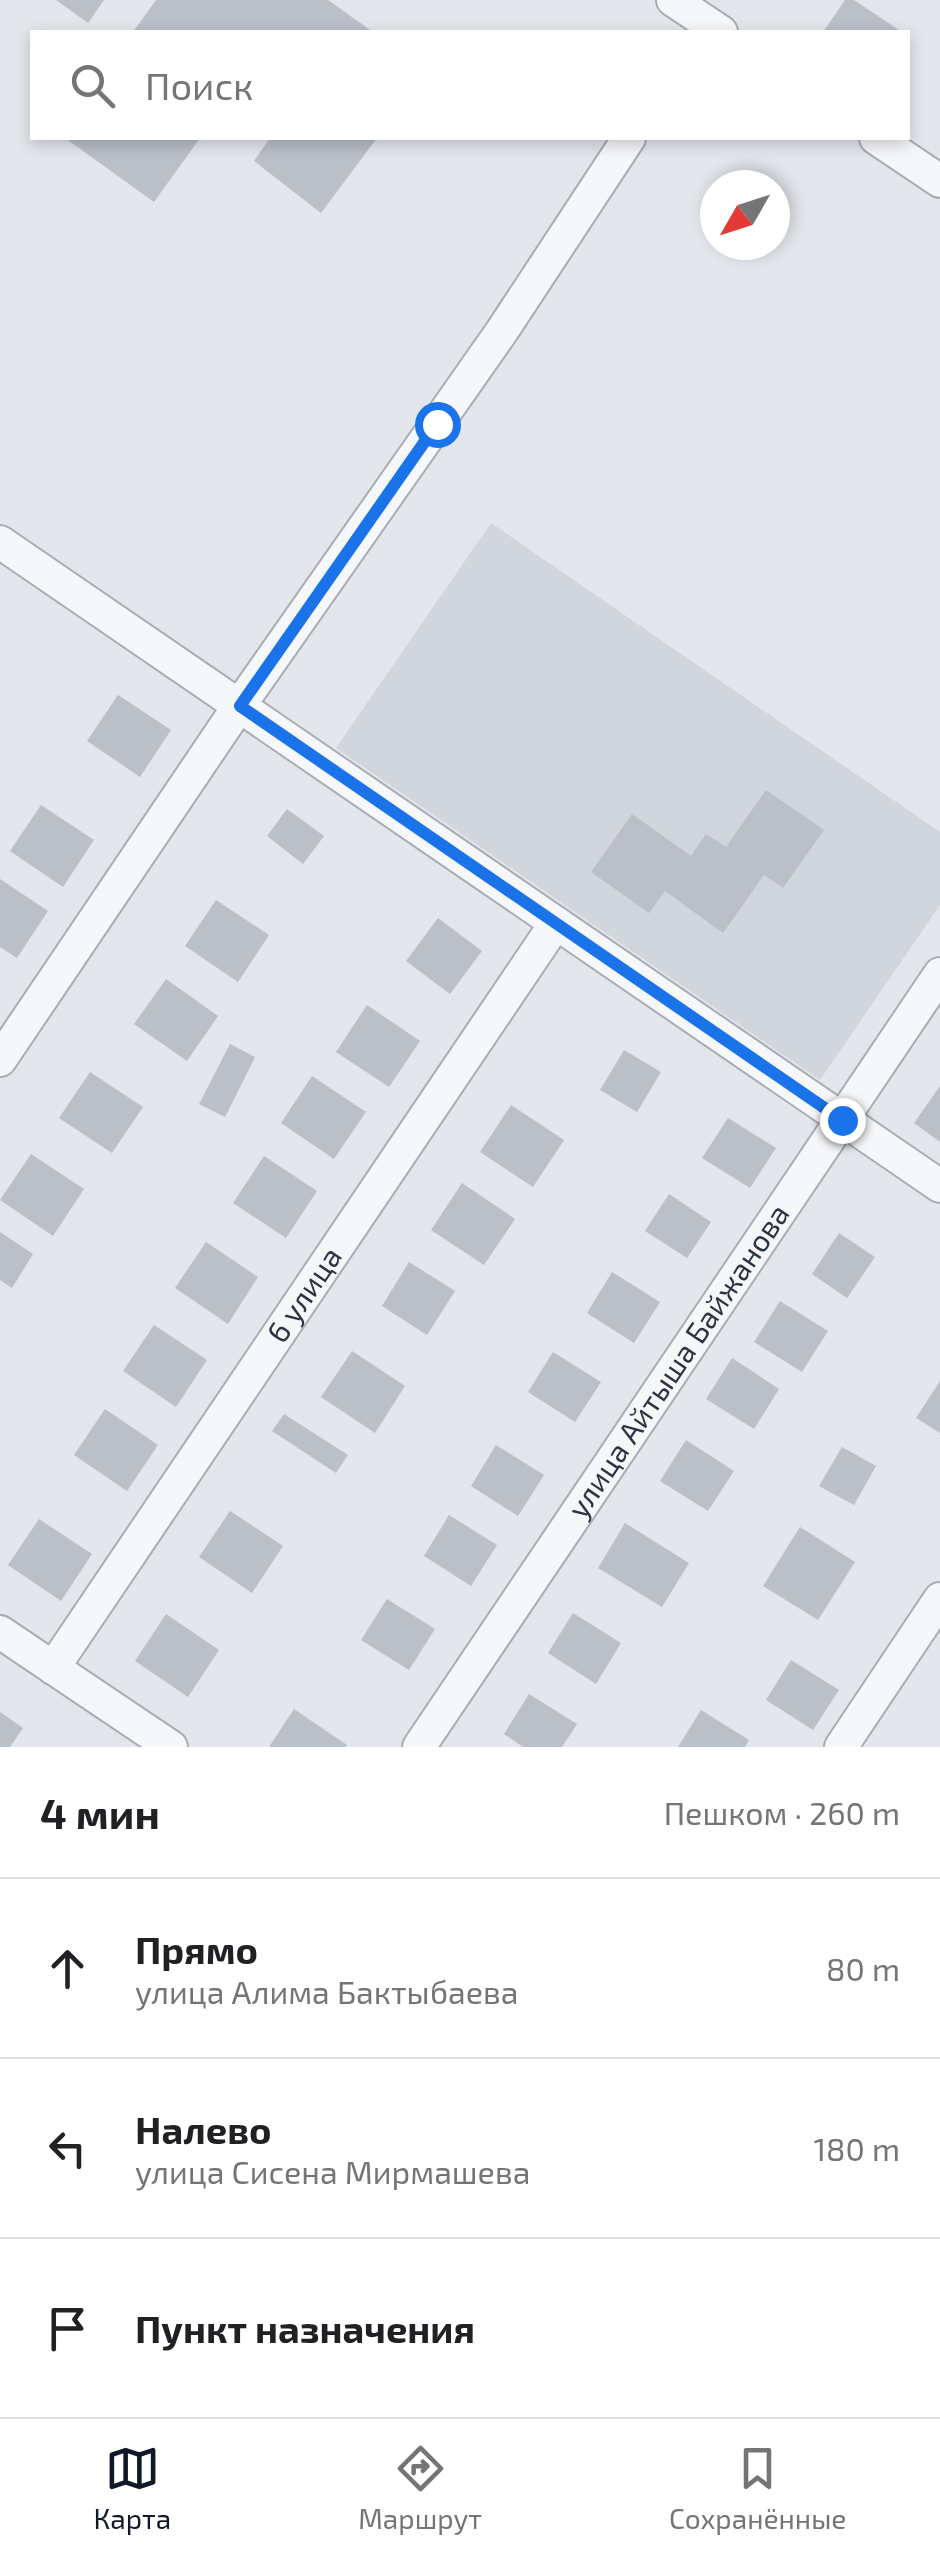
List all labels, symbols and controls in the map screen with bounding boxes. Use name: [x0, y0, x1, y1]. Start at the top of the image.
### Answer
search box: [30, 30, 910, 140]
icon: search: [65, 58, 120, 113]
text: Поиск: [145, 62, 254, 108]
north arrow: [700, 170, 790, 260]
route start: [415, 402, 461, 448]
route end: [820, 1098, 866, 1144]
street label: улица Айтыша Байжанова: [559, 1196, 796, 1525]
street label: 6 улица: [258, 1239, 348, 1349]
text: 4 мин: [40, 1787, 160, 1837]
text: Пешком · 260 m: [664, 1793, 900, 1831]
text: Прямо: [135, 1926, 258, 1972]
icon: ahead: [40, 1941, 95, 1996]
text: 80 m: [826, 1949, 900, 1987]
text: улица Алима Бактыбаева: [135, 1972, 518, 2010]
text: Налево: [135, 2106, 271, 2152]
icon: left: [40, 2121, 95, 2176]
text: 180 m: [813, 2129, 900, 2167]
text: улица Сисена Мирмашева: [135, 2152, 530, 2190]
icon: arrive: [40, 2301, 95, 2356]
text: Пункт назначения: [135, 2305, 475, 2351]
tab: Карта: [94, 2441, 171, 2535]
tab: Маршрут: [358, 2441, 482, 2535]
tab: Сохранённые: [669, 2441, 846, 2535]

